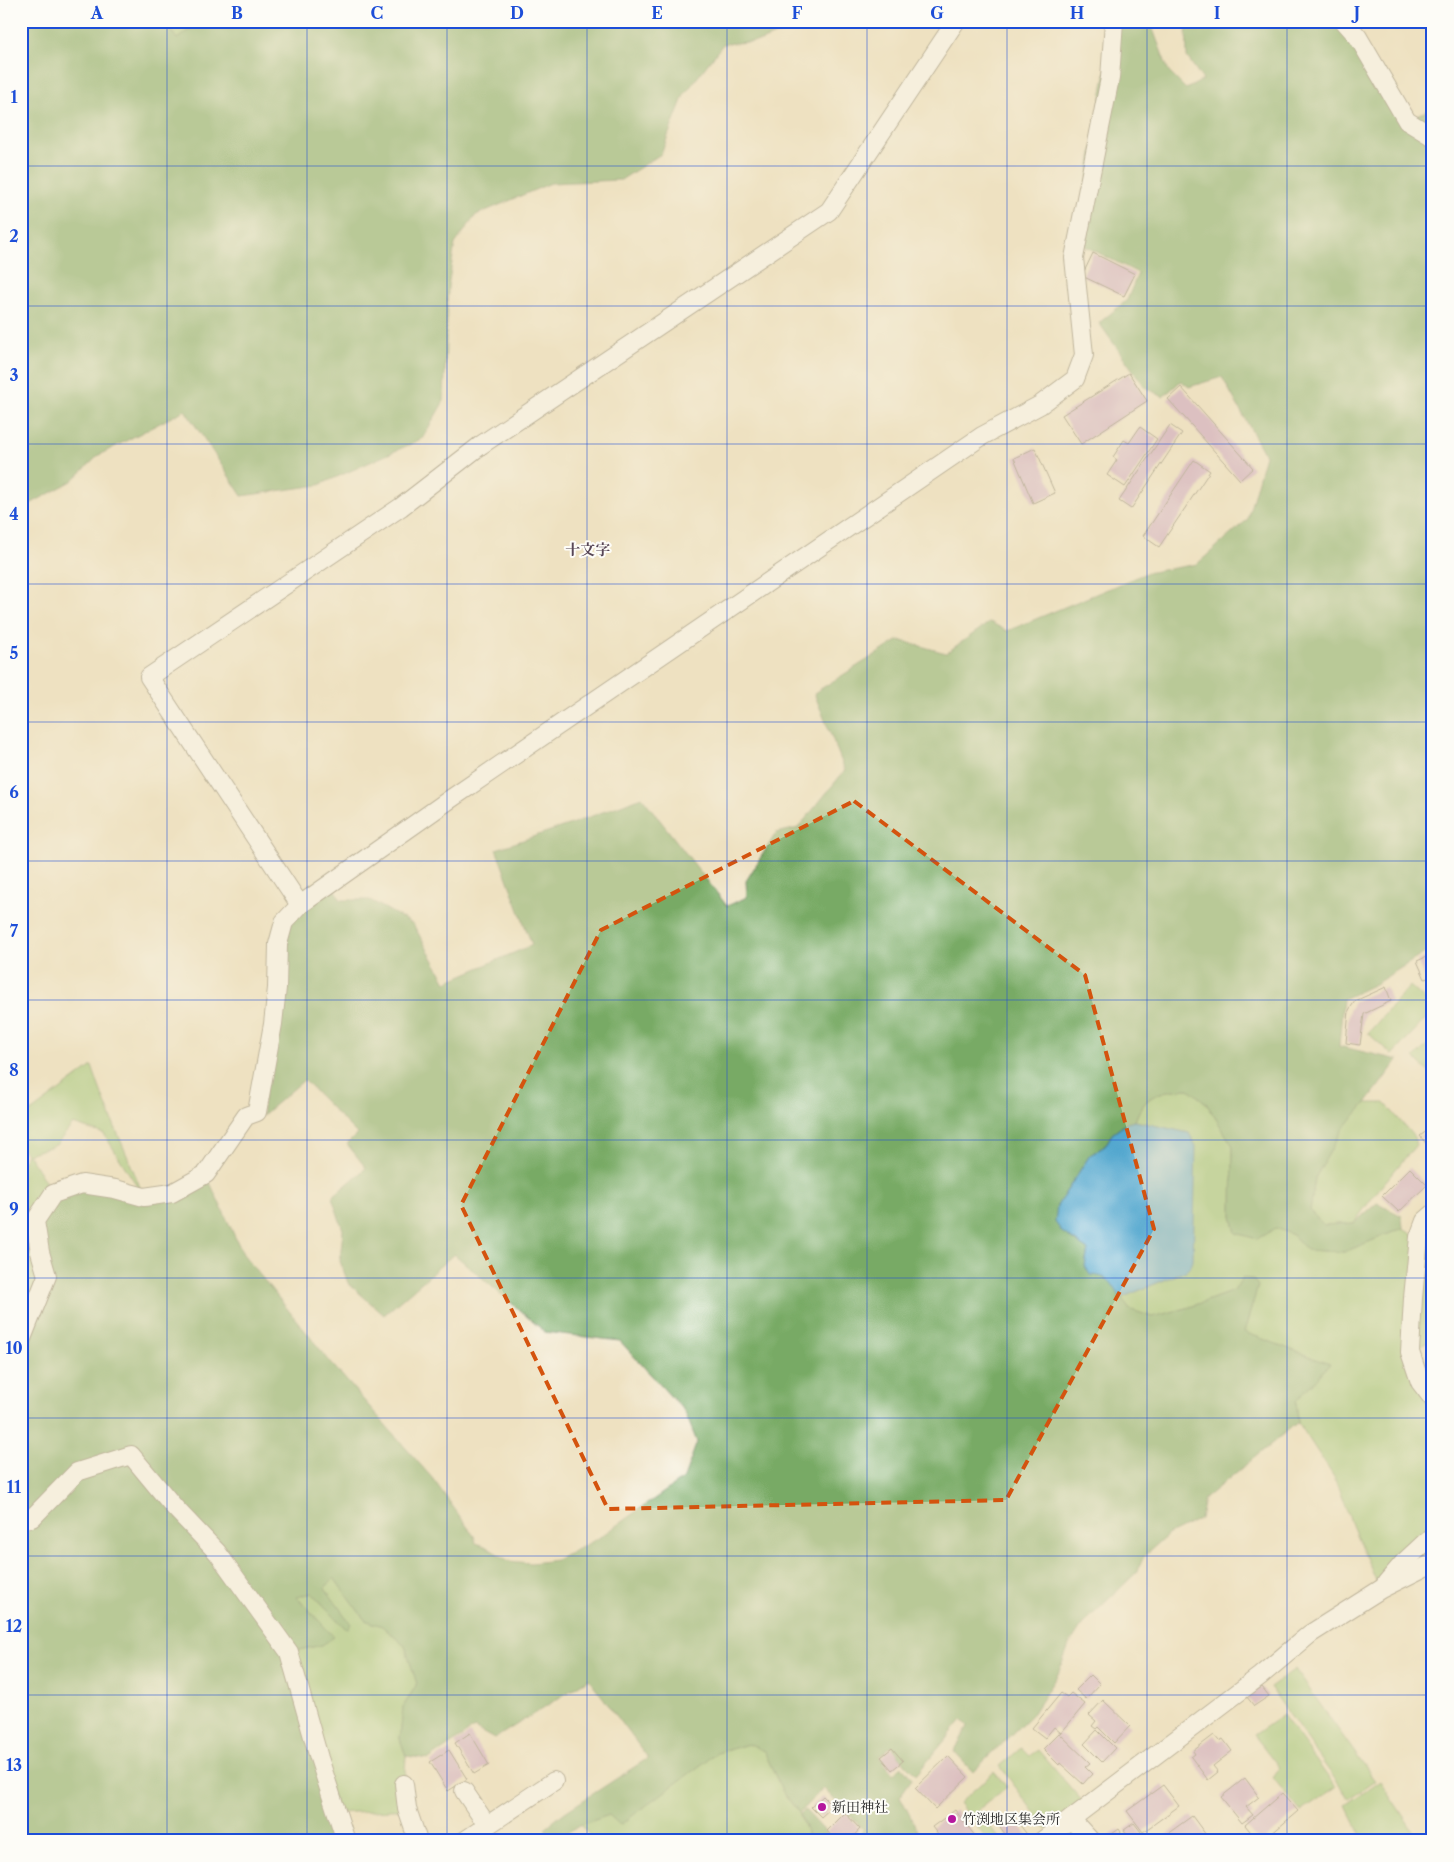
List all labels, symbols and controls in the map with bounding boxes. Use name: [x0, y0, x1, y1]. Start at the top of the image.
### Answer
text: A: [90, 3, 104, 23]
text: B: [231, 3, 243, 23]
text: C: [371, 3, 383, 23]
text: D: [510, 3, 524, 23]
text: E: [651, 3, 663, 23]
text: F: [792, 3, 803, 23]
text: G: [930, 3, 944, 23]
text: H: [1070, 3, 1084, 23]
text: I: [1214, 3, 1221, 23]
text: J: [1351, 3, 1360, 23]
text: 1: [10, 87, 18, 107]
text: 2: [9, 226, 19, 246]
text: 3: [9, 365, 19, 385]
text: 4: [9, 504, 19, 524]
district label: 十文字: [565, 540, 611, 559]
text: 5: [10, 643, 19, 663]
text: 6: [9, 782, 19, 802]
text: 7: [10, 921, 19, 941]
text: 8: [9, 1060, 19, 1080]
text: 9: [9, 1199, 19, 1219]
text: 10: [5, 1338, 23, 1358]
text: 11: [7, 1477, 22, 1497]
text: 12: [6, 1616, 22, 1636]
text: 13: [6, 1755, 22, 1775]
place label: 新田神社: [832, 1798, 888, 1816]
marker: 新田神社: [816, 1801, 828, 1813]
place label: 竹渕地区集会所: [962, 1810, 1060, 1828]
marker: 竹渕地区集会所: [946, 1813, 958, 1825]

